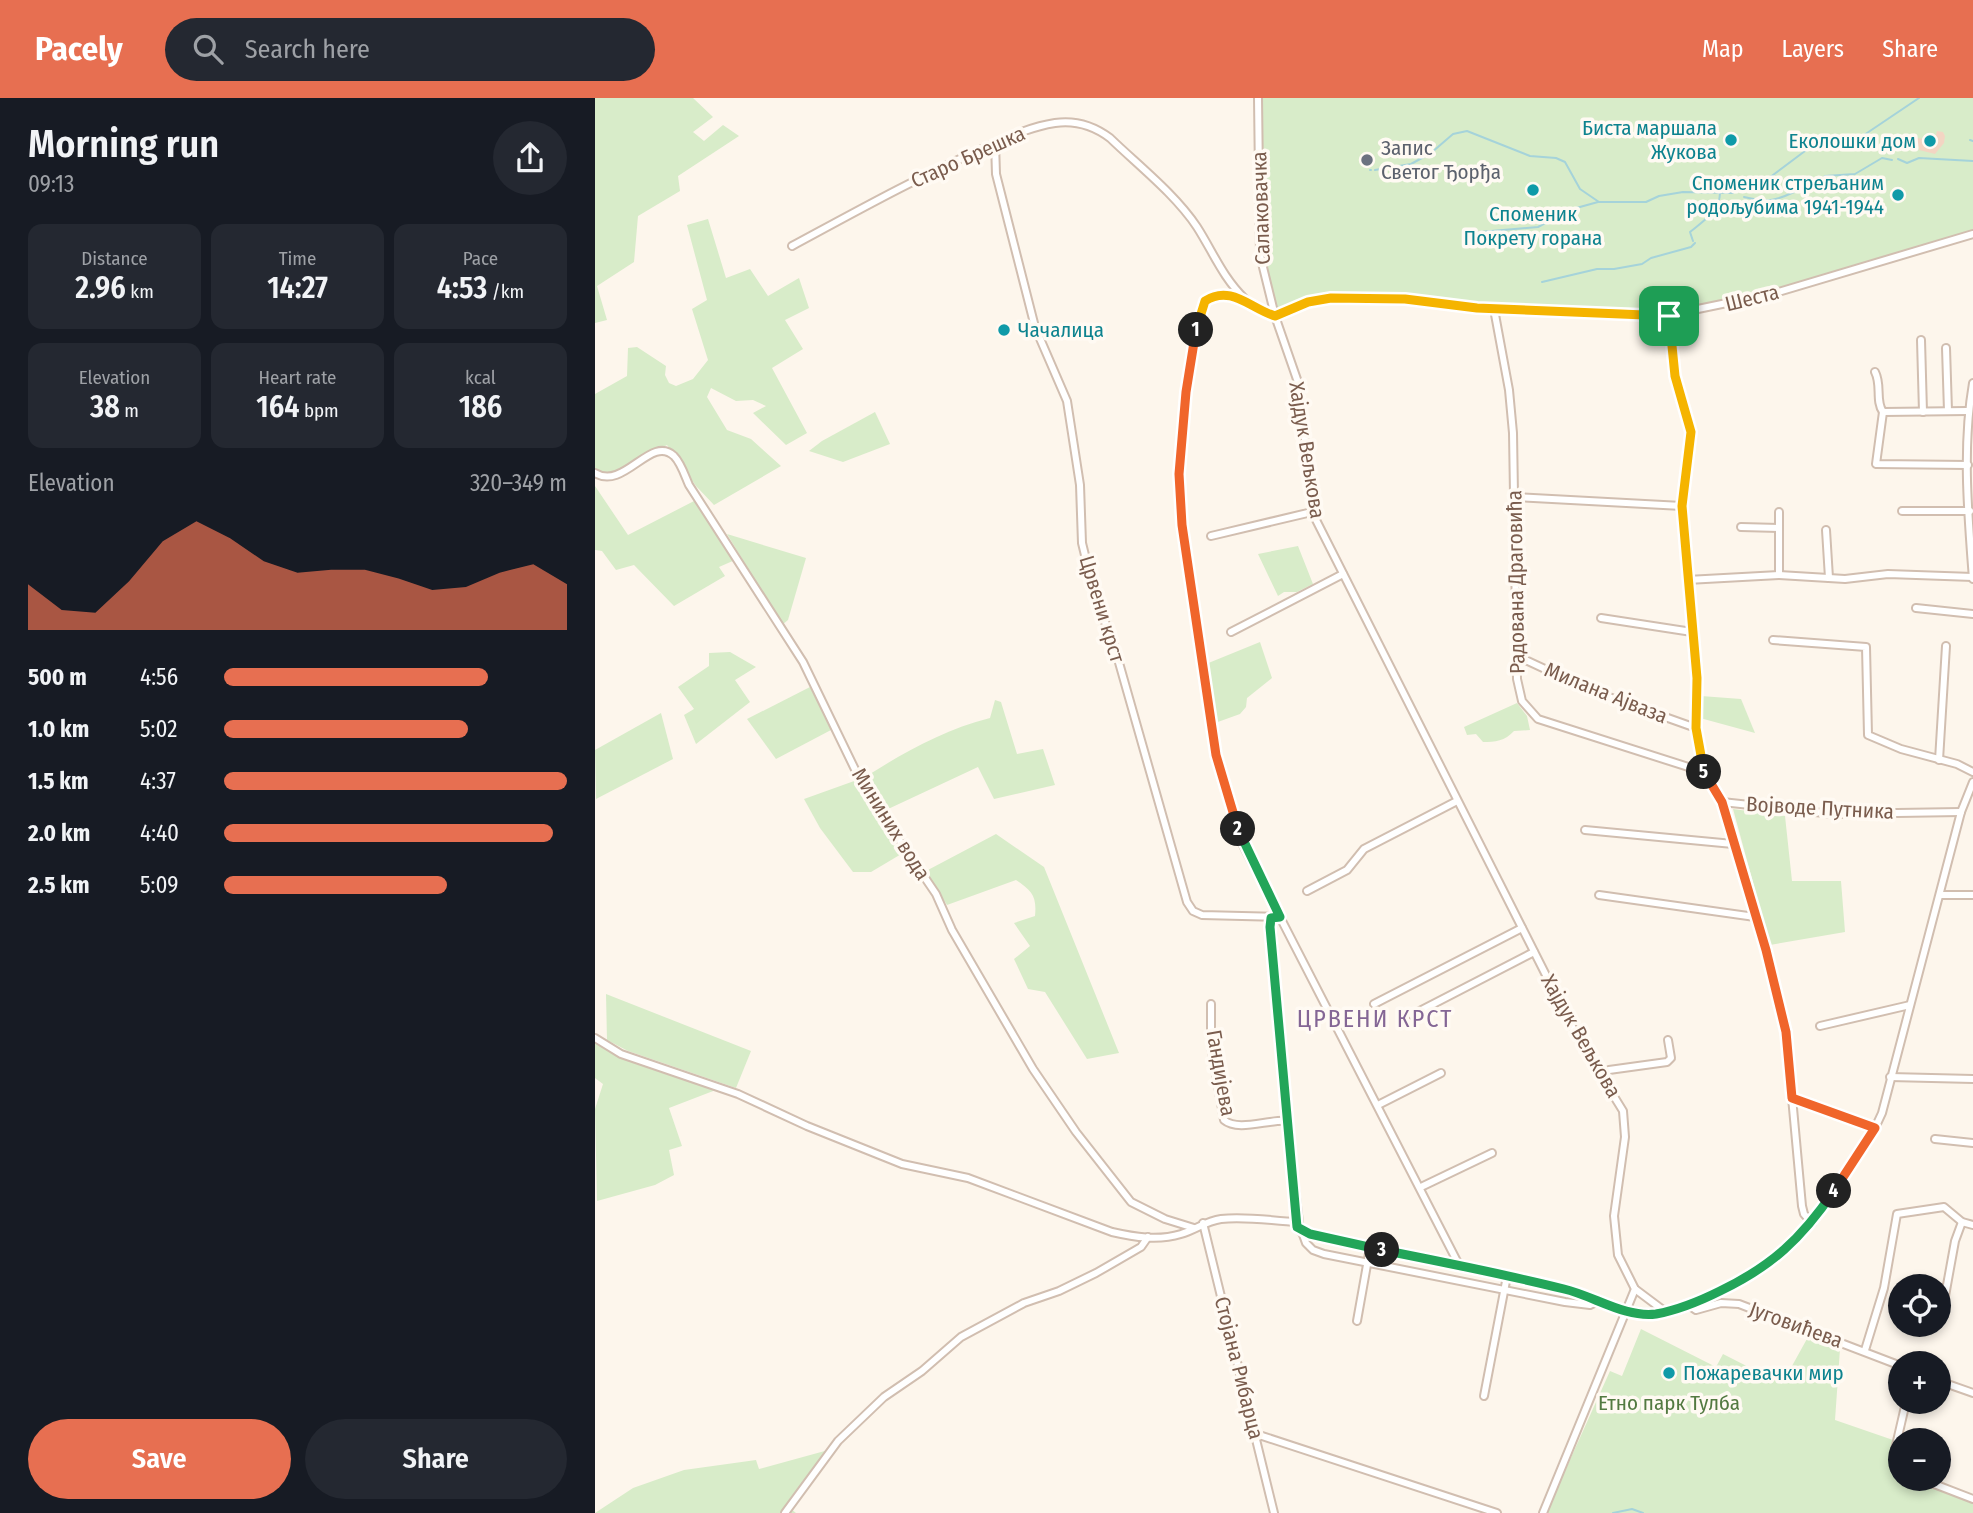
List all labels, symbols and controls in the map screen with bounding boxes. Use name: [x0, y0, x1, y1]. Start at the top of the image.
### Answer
search box: [165, 18, 655, 81]
text: Pacely: [35, 29, 123, 69]
icon: search: [189, 30, 227, 68]
text: Search here: [245, 34, 370, 65]
text: Map: [1702, 35, 1744, 63]
text: Layers: [1782, 35, 1844, 63]
text: Share: [1882, 35, 1938, 63]
place label: Биста маршала Жукова: [1582, 115, 1717, 165]
street label: Старо Брешка: [907, 120, 1029, 194]
text: Morning run: [28, 121, 219, 167]
button: share: [493, 121, 567, 195]
place label: Еколошки дом: [1789, 128, 1916, 154]
marker: Биста маршала Жукова: [1723, 132, 1739, 148]
marker: Еколошки дом: [1922, 133, 1938, 149]
place label: Запис Светог Ђорђа: [1381, 135, 1501, 185]
street label: Салаковачка: [1246, 151, 1276, 265]
marker: Запис Светог Ђорђа: [1359, 152, 1375, 168]
text: 09:13: [28, 170, 74, 198]
place label: Споменик стрељаним родољубима 1941-1944: [1686, 170, 1884, 220]
marker: Споменик Покрету горана: [1525, 182, 1541, 198]
marker: Споменик стрељаним родољубима 1941-1944: [1890, 187, 1906, 203]
place label: Споменик Покрету горана: [1464, 201, 1602, 251]
text: Distance: [81, 247, 148, 270]
text: Time: [279, 247, 316, 270]
text: Pace: [463, 247, 498, 270]
text: 2.96: [75, 270, 126, 306]
text: 14:27: [267, 270, 328, 306]
text: 4:53: [437, 270, 487, 306]
street label: Шеста: [1722, 279, 1782, 317]
text: km: [126, 280, 154, 303]
text: /km: [487, 280, 524, 303]
pin: [1639, 286, 1699, 346]
icon: arrive: [1650, 297, 1688, 335]
pin: 1: [1179, 313, 1213, 348]
place label: Чачалица: [1018, 317, 1104, 343]
text: 1: [1191, 318, 1200, 341]
marker: Чачалица: [996, 322, 1012, 338]
text: Elevation: [79, 366, 150, 389]
text: Heart rate: [258, 366, 337, 389]
text: kcal: [465, 366, 496, 389]
street label: Хајдук Вељкова: [1283, 380, 1331, 520]
text: 38: [90, 389, 120, 425]
text: 164: [256, 389, 299, 425]
text: 186: [459, 389, 502, 425]
text: m: [120, 399, 139, 422]
text: bpm: [299, 399, 339, 422]
text: Elevation: [28, 469, 115, 497]
text: 320–349 m: [470, 469, 567, 497]
street label: Радована Драговића: [1501, 490, 1531, 674]
street label: Црвени крст: [1073, 552, 1131, 666]
street label: Милана Ајваза: [1541, 657, 1671, 729]
text: 500 m: [28, 663, 87, 691]
text: 4:56: [140, 663, 178, 691]
text: 1.0 km: [28, 715, 89, 743]
text: 5:02: [140, 715, 177, 743]
pin: 5: [1687, 754, 1721, 790]
text: 5: [1699, 760, 1708, 783]
street label: Мининих вода: [846, 763, 936, 885]
text: 1.5 km: [28, 767, 89, 795]
text: 4:37: [140, 767, 176, 795]
street label: Војводе Путника: [1745, 791, 1895, 825]
pin: 2: [1221, 812, 1255, 846]
text: 2: [1233, 817, 1242, 840]
text: 2.0 km: [28, 819, 90, 847]
text: 4:40: [140, 819, 179, 847]
text: 2.5 km: [28, 871, 89, 899]
text: 5:09: [140, 871, 178, 899]
street label: Хајдук Вељкова: [1535, 970, 1627, 1102]
district label: ЦРВЕНИ КРСТ: [1297, 1005, 1453, 1033]
street label: Гандијева: [1201, 1028, 1241, 1118]
pin: 4: [1817, 1174, 1851, 1208]
text: 4: [1829, 1179, 1838, 1202]
pin: 3: [1365, 1232, 1399, 1268]
text: 3: [1377, 1238, 1386, 1261]
map controls: [1888, 1274, 1951, 1491]
button: locate: [1888, 1274, 1951, 1337]
street label: Стојана Рибарца: [1209, 1294, 1269, 1442]
street label: Југовићева: [1746, 1296, 1846, 1354]
button: +: [1888, 1351, 1951, 1414]
place label: Пожаревачки мир: [1683, 1360, 1844, 1386]
marker: Пожаревачки мир: [1661, 1365, 1677, 1381]
park label: Етно парк Тулба: [1598, 1390, 1740, 1416]
button: Save: [28, 1419, 291, 1499]
button: Share: [305, 1419, 567, 1499]
button: −: [1888, 1428, 1951, 1491]

